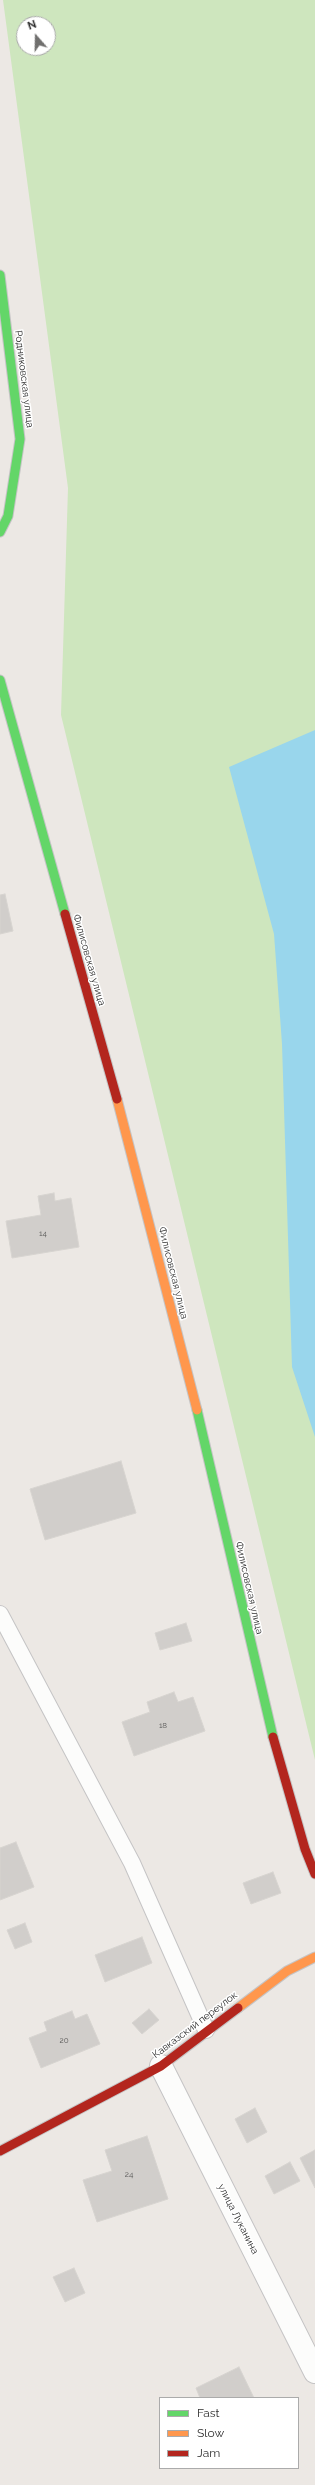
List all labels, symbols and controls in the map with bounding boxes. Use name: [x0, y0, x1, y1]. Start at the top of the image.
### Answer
north arrow: [16, 16, 56, 56]
text: N: [26, 18, 38, 33]
street label: Родниковская улица: [12, 330, 36, 428]
street label: Филисовская улица: [70, 913, 108, 1007]
street label: Филисовская улица: [156, 1226, 190, 1320]
house number: 14: [39, 1229, 47, 1239]
street label: Филисовская улица: [233, 1541, 265, 1635]
house number: 18: [159, 1721, 167, 1731]
street label: Кавказский переулок: [150, 1989, 240, 2061]
house number: 20: [59, 2036, 69, 2046]
house number: 24: [125, 2170, 133, 2180]
street label: улица Луканина: [215, 2182, 261, 2256]
legend: [159, 2397, 299, 2469]
text: Fast: [197, 2406, 220, 2420]
text: Slow: [197, 2426, 224, 2440]
text: Jam: [197, 2446, 220, 2460]

